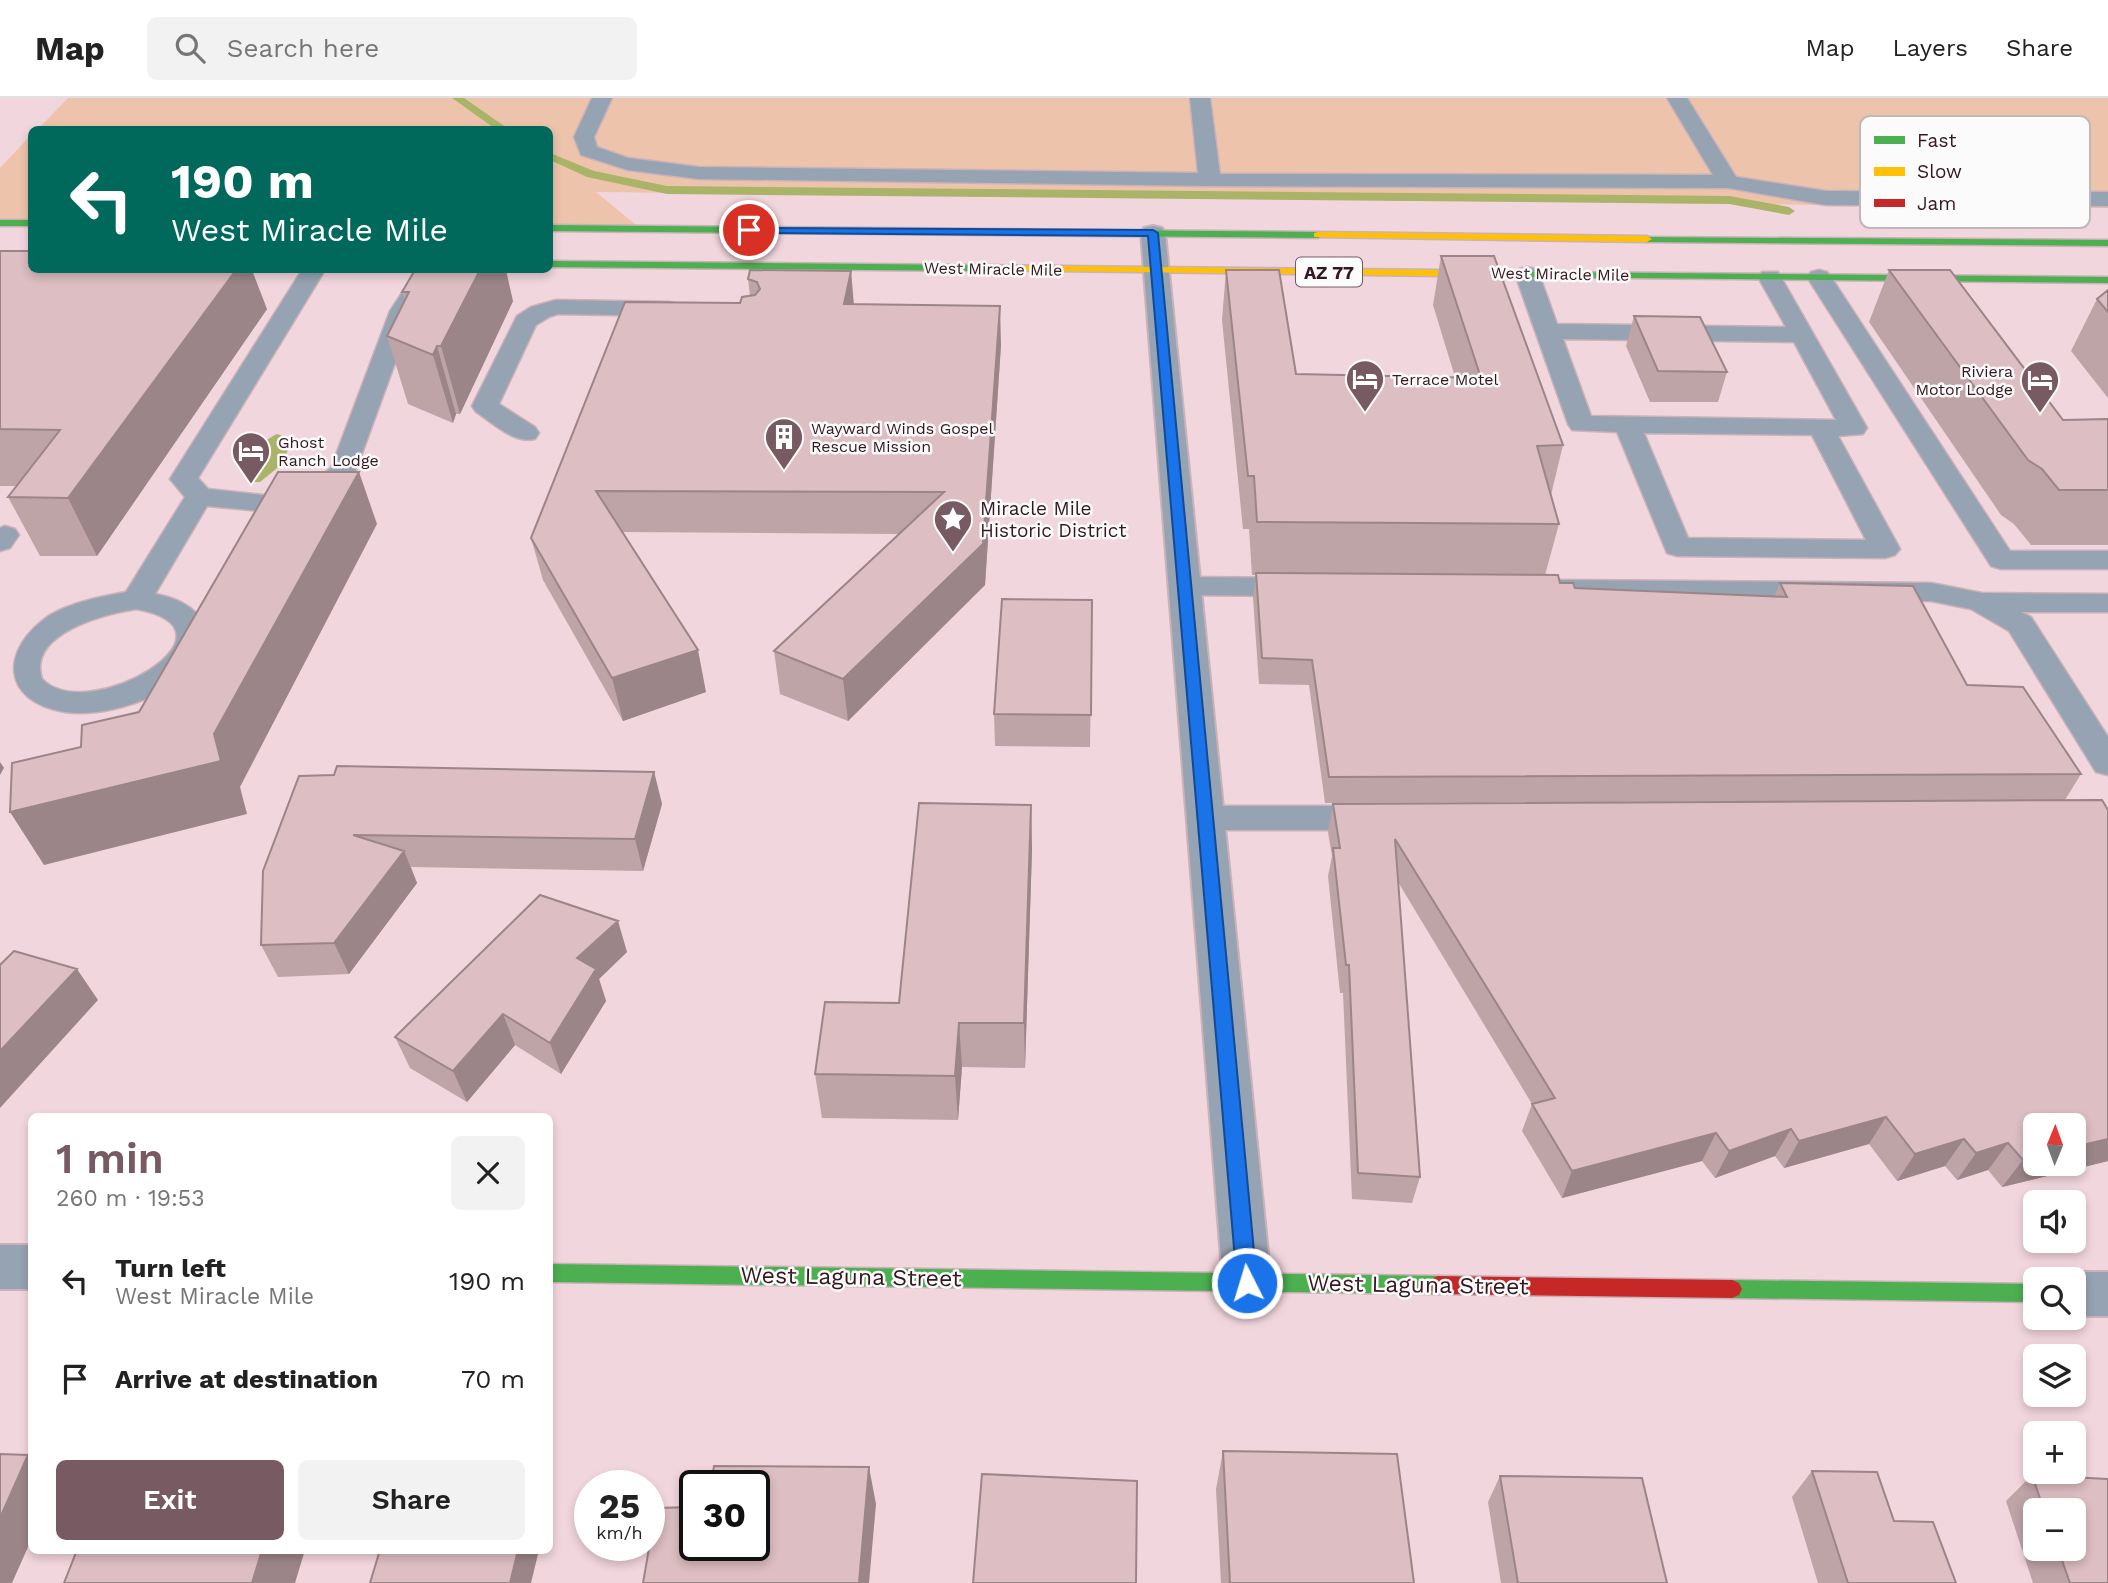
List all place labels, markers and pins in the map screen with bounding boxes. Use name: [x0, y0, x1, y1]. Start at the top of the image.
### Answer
pin: [719, 200, 779, 260]
hotel icon: Terrace Motel: [1344, 358, 1386, 413]
hotel icon: Riviera Motor Lodge: [2019, 359, 2061, 414]
place label: Riviera Motor Lodge: [1915, 362, 2013, 399]
place label: Terrace Motel: [1392, 370, 1499, 389]
building icon: Wayward Winds Gospel Rescue Mission: [763, 416, 805, 471]
place label: Wayward Winds Gospel Rescue Mission: [811, 419, 994, 456]
hotel icon: Ghost Ranch Lodge: [230, 430, 272, 485]
place label: Ghost Ranch Lodge: [278, 433, 379, 470]
place label: Miracle Mile Historic District: [980, 497, 1126, 542]
place icon: Miracle Mile Historic District: [932, 498, 974, 553]

